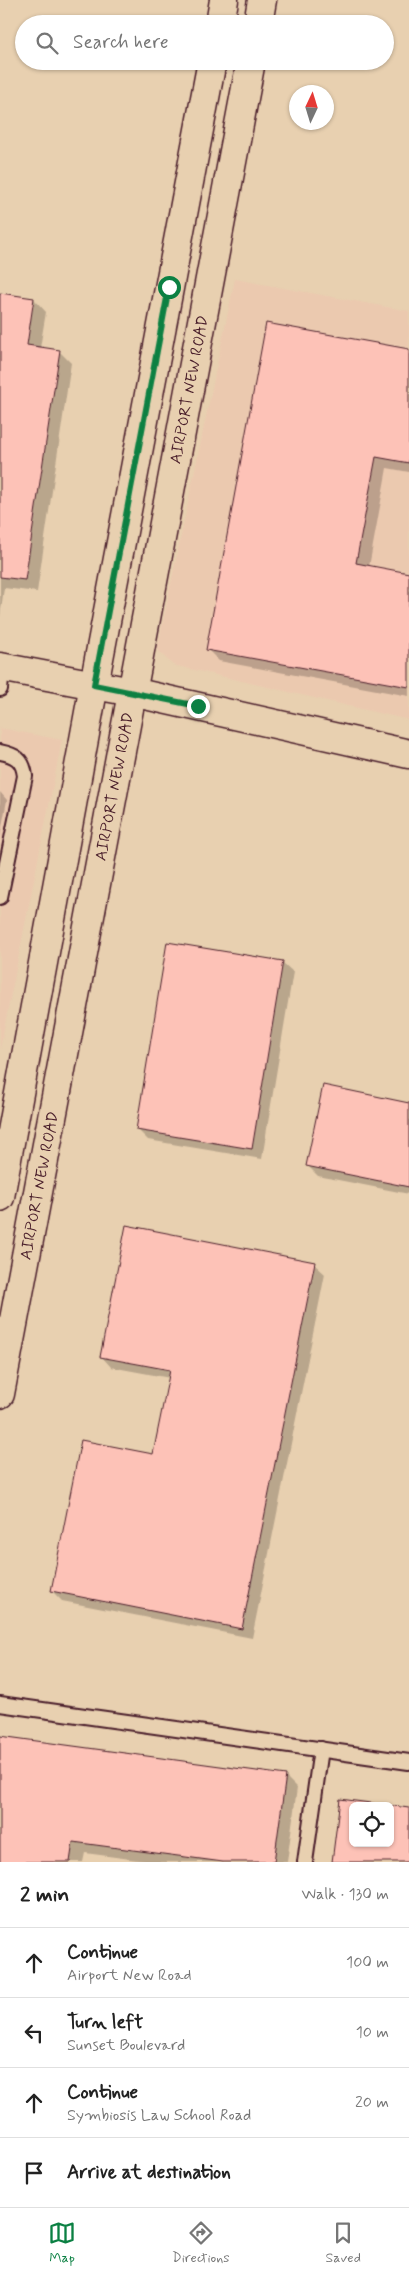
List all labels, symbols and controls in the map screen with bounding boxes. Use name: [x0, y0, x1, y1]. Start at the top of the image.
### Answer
search box: [15, 15, 394, 70]
icon: search: [33, 29, 61, 57]
text: Search here: [73, 30, 169, 55]
north arrow: [289, 85, 334, 130]
route start: [158, 276, 181, 299]
street label: AIRPORT NEW ROAD: [165, 314, 213, 466]
route end: [187, 695, 210, 718]
street label: AIRPORT NEW ROAD: [90, 711, 139, 863]
street label: AIRPORT NEW ROAD: [15, 1110, 63, 1262]
map controls: [349, 1802, 394, 1847]
button: locate: [349, 1802, 394, 1847]
text: 2 min: [20, 1881, 69, 1909]
text: Walk · 130 m: [302, 1884, 389, 1905]
text: Continue: [67, 1940, 138, 1965]
icon: ahead: [20, 1949, 48, 1977]
text: 100 m: [346, 1952, 389, 1973]
text: Airport New Road: [67, 1965, 192, 1986]
text: Turn left: [67, 2010, 143, 2035]
icon: left: [20, 2019, 48, 2047]
text: 10 m: [356, 2022, 389, 2043]
text: Sunset Boulevard: [67, 2035, 185, 2056]
text: Continue: [67, 2080, 138, 2105]
icon: ahead: [20, 2089, 48, 2117]
text: 20 m: [355, 2092, 389, 2113]
text: Symbiosis Law School Road: [67, 2105, 251, 2126]
icon: arrive: [20, 2159, 48, 2187]
text: Arrive at destination: [67, 2160, 231, 2185]
tab: Map: [48, 2219, 76, 2267]
tab: Directions: [172, 2219, 230, 2267]
tab: Saved: [326, 2219, 361, 2267]

